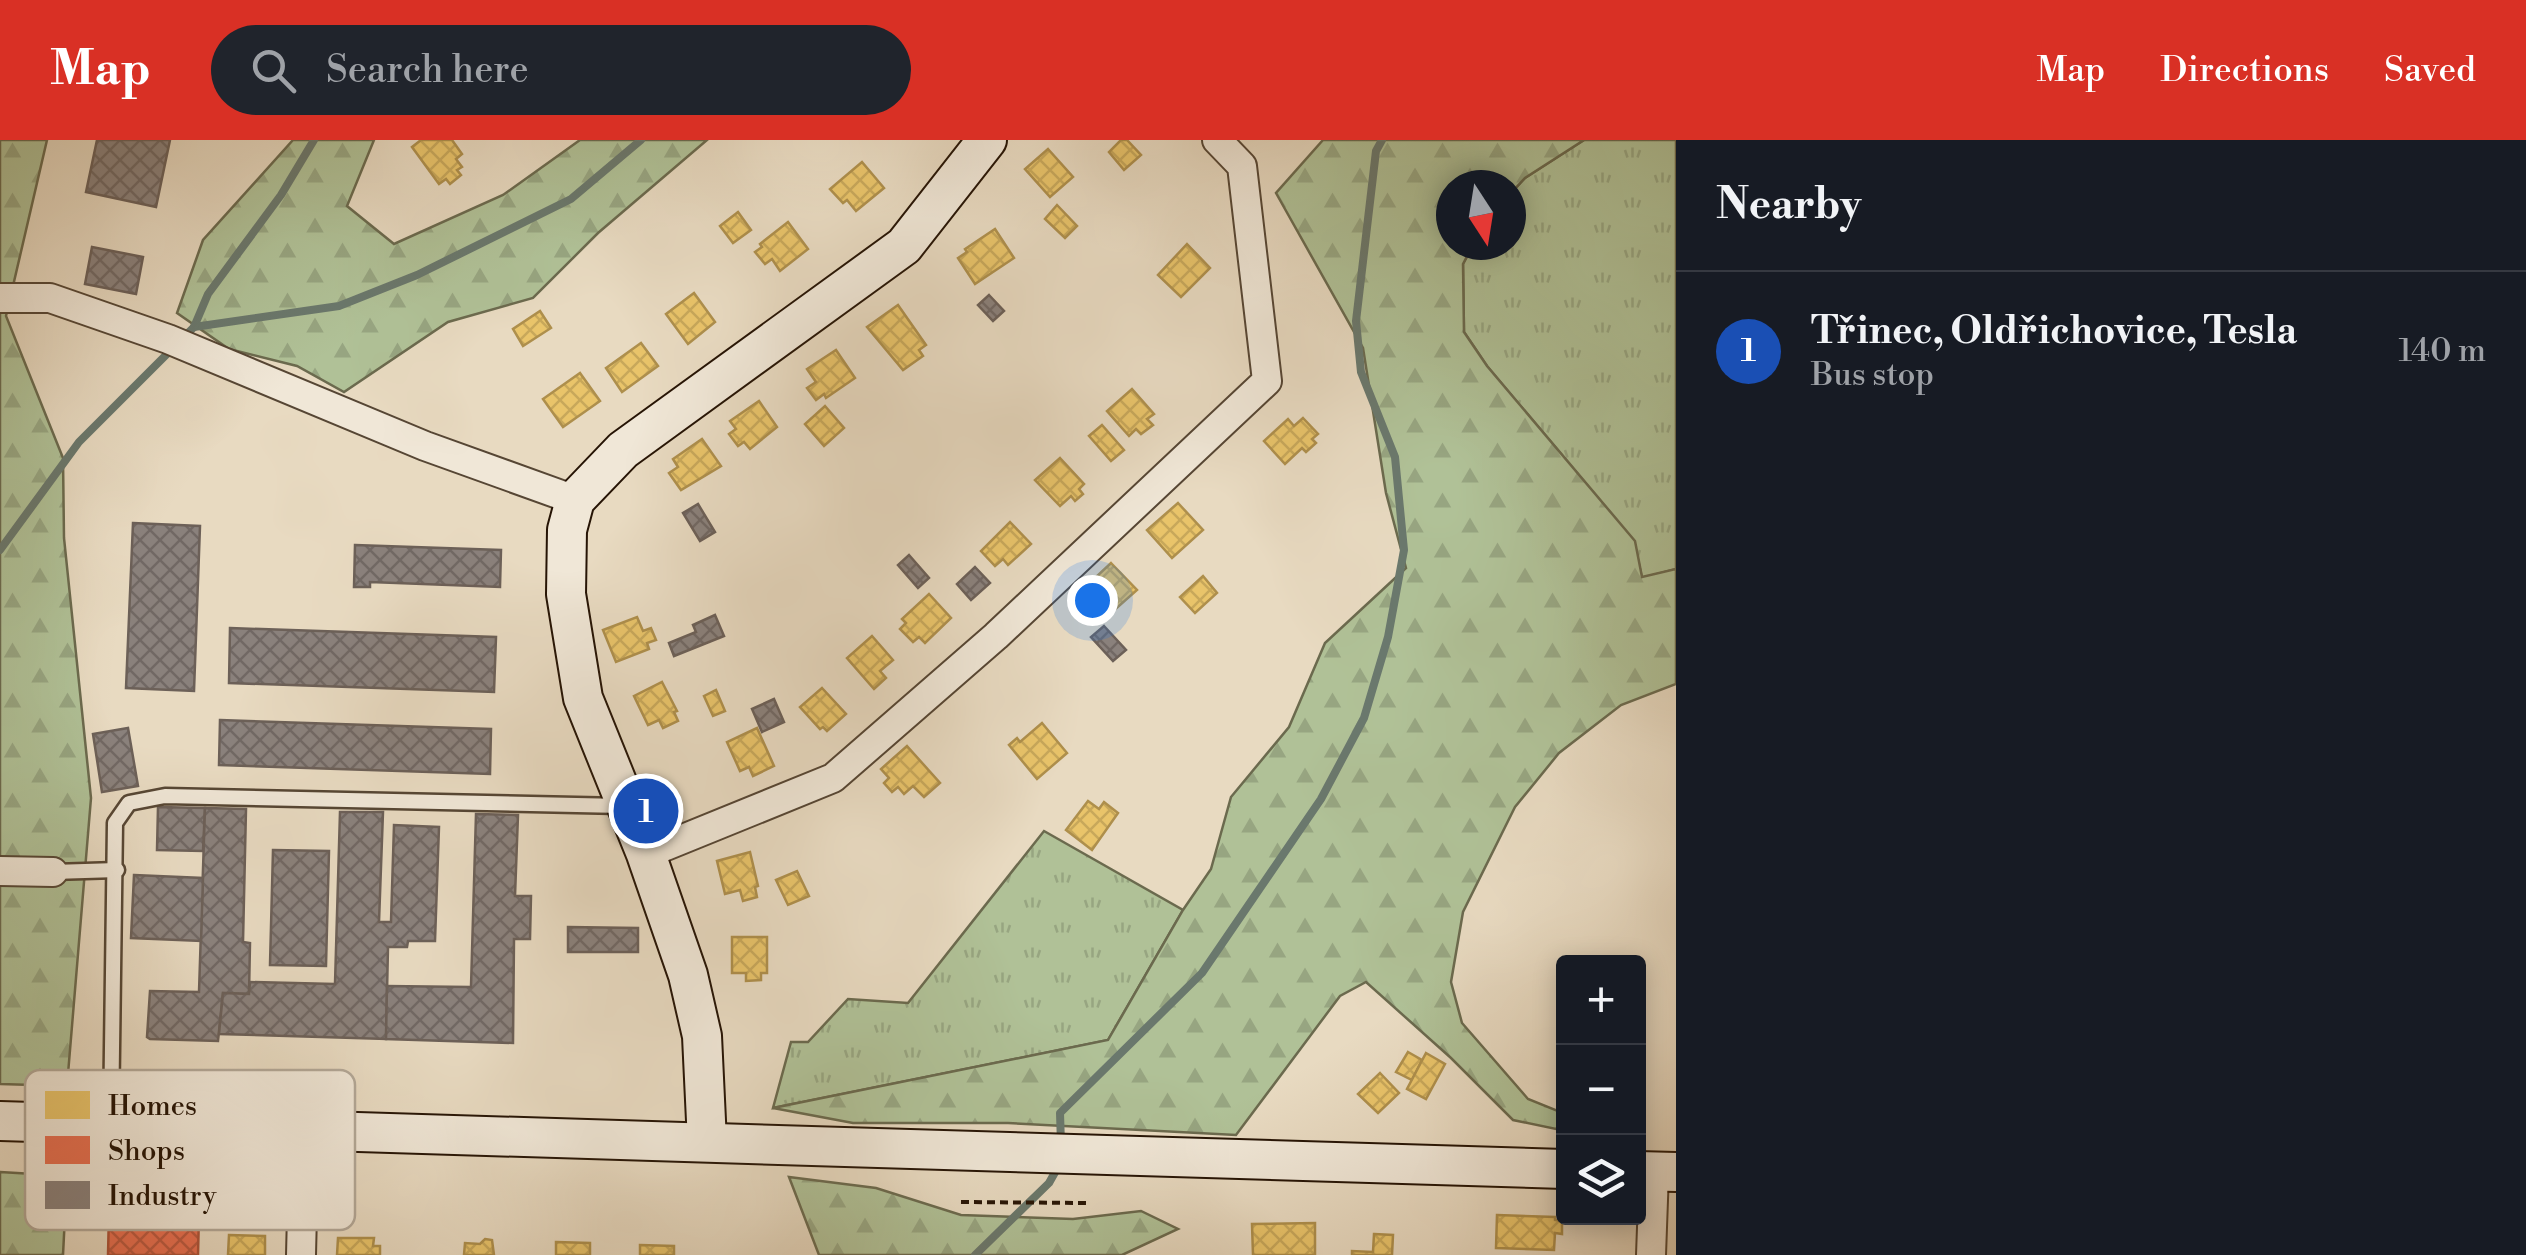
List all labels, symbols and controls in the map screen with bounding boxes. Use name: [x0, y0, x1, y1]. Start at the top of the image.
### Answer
search box: [211, 25, 911, 115]
text: Map: [50, 40, 151, 100]
icon: search: [246, 43, 301, 98]
text: Search here: [326, 47, 529, 94]
text: Map: [2036, 49, 2105, 92]
text: Directions: [2160, 49, 2329, 92]
text: Saved: [2384, 49, 2476, 92]
north arrow: [1436, 170, 1526, 260]
text: Nearby: [1716, 179, 1861, 232]
text: Třinec, Oldřichovice, Tesla: [1811, 308, 2297, 355]
text: 1: [1741, 331, 1756, 371]
text: 140 m: [2399, 331, 2486, 371]
text: Bus stop: [1811, 355, 1934, 395]
your location: [1067, 575, 1118, 626]
pin: 1: [614, 774, 678, 848]
map controls: [1556, 955, 1646, 1225]
button: +: [1556, 955, 1646, 1045]
button: −: [1556, 1045, 1646, 1135]
legend: [25, 1070, 355, 1230]
text: Homes: [108, 1089, 197, 1124]
text: Shops: [108, 1134, 185, 1169]
button: layers: [1556, 1135, 1646, 1225]
text: Industry: [108, 1179, 217, 1214]

